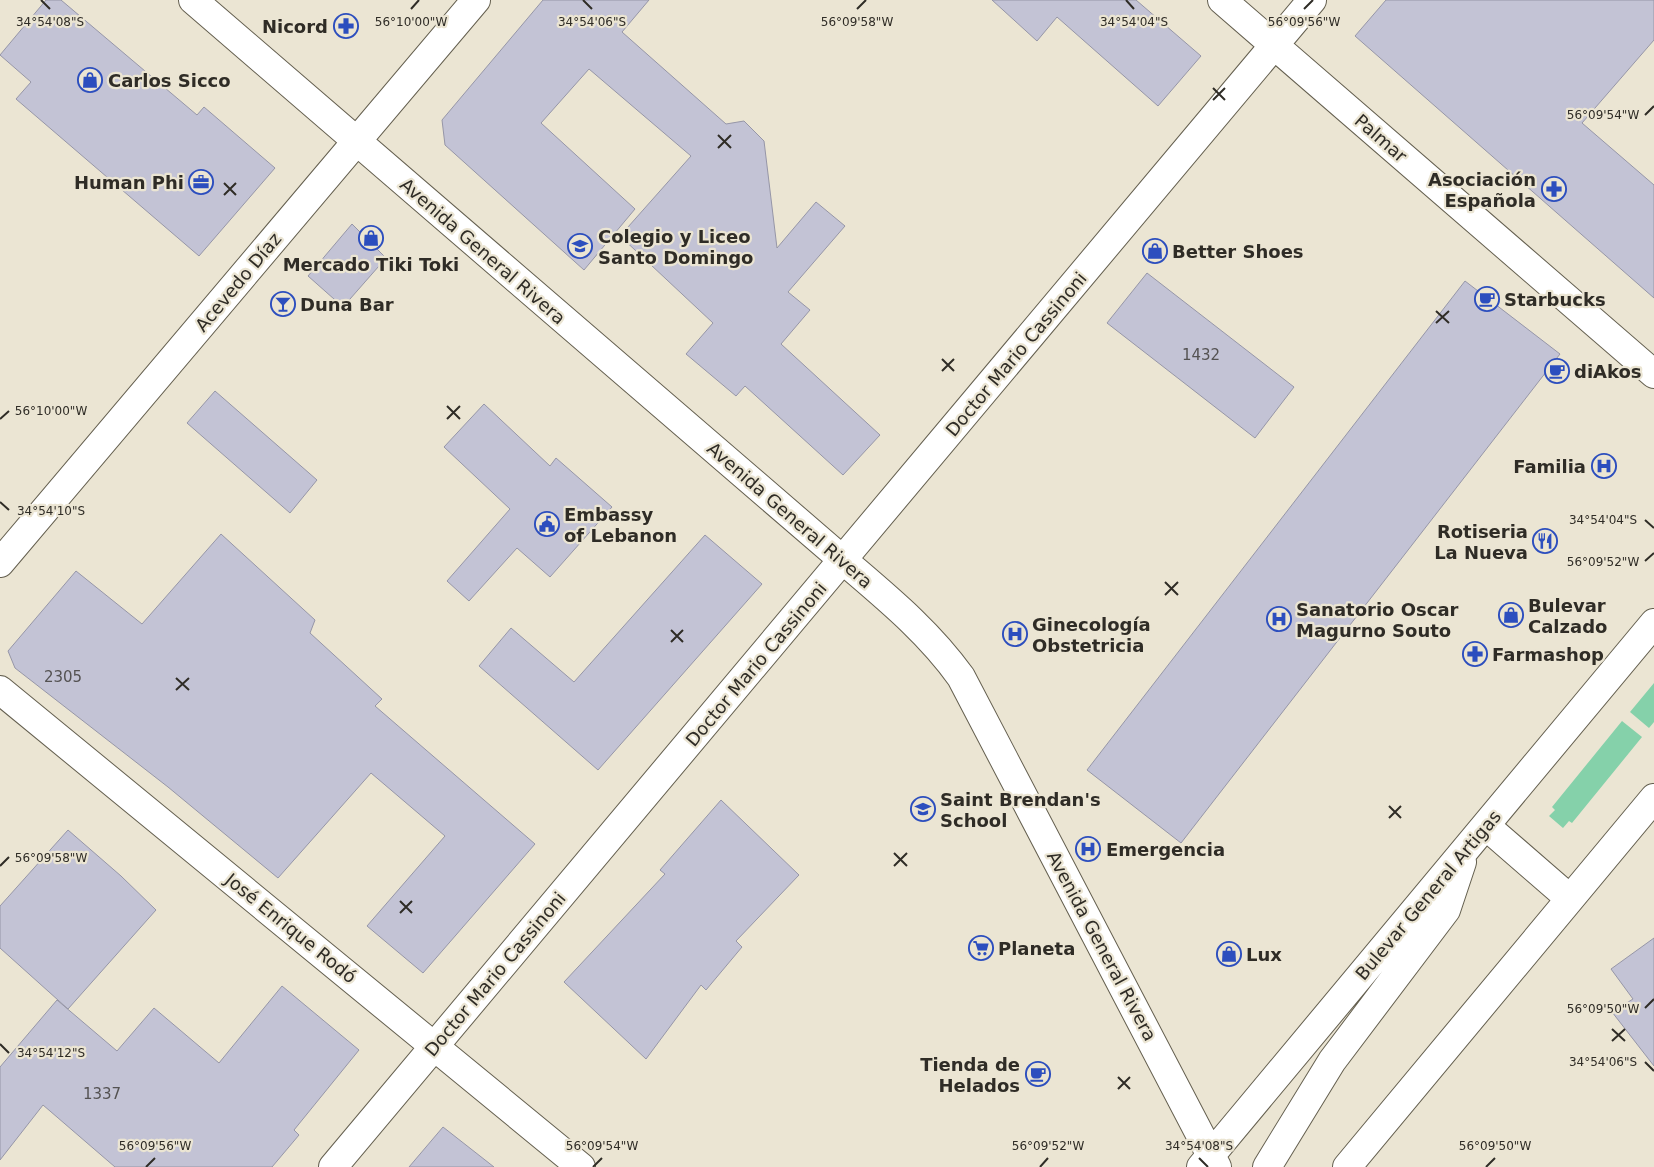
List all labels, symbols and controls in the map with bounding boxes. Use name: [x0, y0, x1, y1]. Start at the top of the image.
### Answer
pharmacy icon: Nicord: [333, 13, 359, 39]
text: 34°54'08"S: [16, 15, 84, 29]
text: 56°10'00"W: [375, 15, 447, 29]
text: 34°54'06"S: [558, 15, 626, 29]
text: 56°09'58"W: [821, 15, 893, 29]
text: 34°54'04"S: [1100, 15, 1168, 29]
text: 56°09'56"W: [1268, 15, 1340, 29]
place label: Nicord: [262, 16, 328, 37]
shop icon: Carlos Sicco: [77, 67, 103, 93]
place label: Carlos Sicco: [108, 70, 231, 91]
text: 56°09'54"W: [1567, 108, 1639, 122]
street label: Palmar: [1351, 110, 1412, 167]
office icon: Human Phi: [188, 169, 214, 195]
place label: Asociación Española: [1428, 169, 1536, 211]
place label: Human Phi: [74, 172, 184, 193]
street label: Avenida General Rivera: [396, 174, 570, 328]
pharmacy icon: Asociación Española: [1541, 176, 1567, 202]
shop icon: Mercado Tiki Toki: [358, 225, 384, 251]
place label: Colegio y Liceo Santo Domingo: [598, 226, 753, 268]
street label: Acevedo Díaz: [191, 228, 285, 336]
school or university icon: Colegio y Liceo Santo Domingo: [567, 233, 593, 259]
shop icon: Better Shoes: [1142, 238, 1168, 264]
place label: Better Shoes: [1172, 241, 1304, 262]
place label: Mercado Tiki Toki: [283, 254, 459, 275]
street label: Doctor Mario Cassinoni: [941, 268, 1091, 440]
cafe icon: Starbucks: [1474, 286, 1500, 312]
place label: Starbucks: [1504, 289, 1606, 310]
bar icon: Duna Bar: [270, 291, 296, 317]
place label: Duna Bar: [300, 294, 394, 315]
house number: 1432: [1182, 346, 1220, 364]
cafe icon: diAkos: [1544, 358, 1570, 384]
place label: diAkos: [1574, 361, 1642, 382]
text: 56°10'00"W: [15, 404, 87, 418]
street label: Avenida General Rivera: [703, 438, 877, 592]
hospital icon: Familia: [1591, 453, 1617, 479]
place label: Familia: [1513, 456, 1586, 477]
text: 34°54'10"S: [17, 504, 85, 518]
place label: Embassy of Lebanon: [564, 504, 677, 546]
public building icon: Embassy of Lebanon: [534, 511, 560, 537]
text: 34°54'04"S: [1569, 513, 1637, 527]
place label: Rotiseria La Nueva: [1434, 521, 1528, 563]
restaurant icon: Rotiseria La Nueva: [1532, 528, 1558, 554]
text: 56°09'52"W: [1567, 555, 1639, 569]
street label: Doctor Mario Cassinoni: [681, 578, 831, 750]
place label: Bulevar Calzado: [1528, 595, 1607, 637]
place label: Sanatorio Oscar Magurno Souto: [1296, 599, 1459, 641]
shop icon: Bulevar Calzado: [1498, 602, 1524, 628]
hospital icon: Sanatorio Oscar Magurno Souto: [1266, 606, 1292, 632]
place label: Ginecología Obstetricia: [1032, 614, 1151, 656]
hospital icon: Ginecología Obstetricia: [1002, 621, 1028, 647]
pharmacy icon: Farmashop: [1462, 641, 1488, 667]
place label: Farmashop: [1492, 644, 1604, 665]
house number: 2305: [44, 668, 82, 686]
place label: Saint Brendan's School: [940, 789, 1101, 831]
school or university icon: Saint Brendan's School: [910, 796, 936, 822]
street label: Bulevar General Artigas: [1351, 806, 1505, 984]
hospital icon: Emergencia: [1075, 836, 1101, 862]
place label: Emergencia: [1106, 839, 1225, 860]
street label: Avenida General Rivera: [1043, 848, 1161, 1044]
text: 56°09'58"W: [15, 851, 87, 865]
street label: José Enrique Rodó: [220, 868, 361, 987]
street label: Doctor Mario Cassinoni: [420, 888, 570, 1060]
supermarket icon: Planeta: [968, 935, 994, 961]
place label: Planeta: [998, 938, 1075, 959]
shop icon: Lux: [1216, 941, 1242, 967]
place label: Lux: [1246, 944, 1282, 965]
text: 56°09'50"W: [1567, 1002, 1639, 1016]
text: 34°54'12"S: [17, 1046, 85, 1060]
place label: Tienda de Helados: [920, 1054, 1020, 1096]
text: 34°54'06"S: [1569, 1055, 1637, 1069]
cafe icon: Tienda de Helados: [1025, 1061, 1051, 1087]
house number: 1337: [83, 1085, 121, 1103]
text: 56°09'56"W: [119, 1139, 191, 1153]
text: 56°09'54"W: [566, 1139, 638, 1153]
text: 56°09'52"W: [1012, 1139, 1084, 1153]
text: 34°54'08"S: [1165, 1139, 1233, 1153]
text: 56°09'50"W: [1459, 1139, 1531, 1153]

